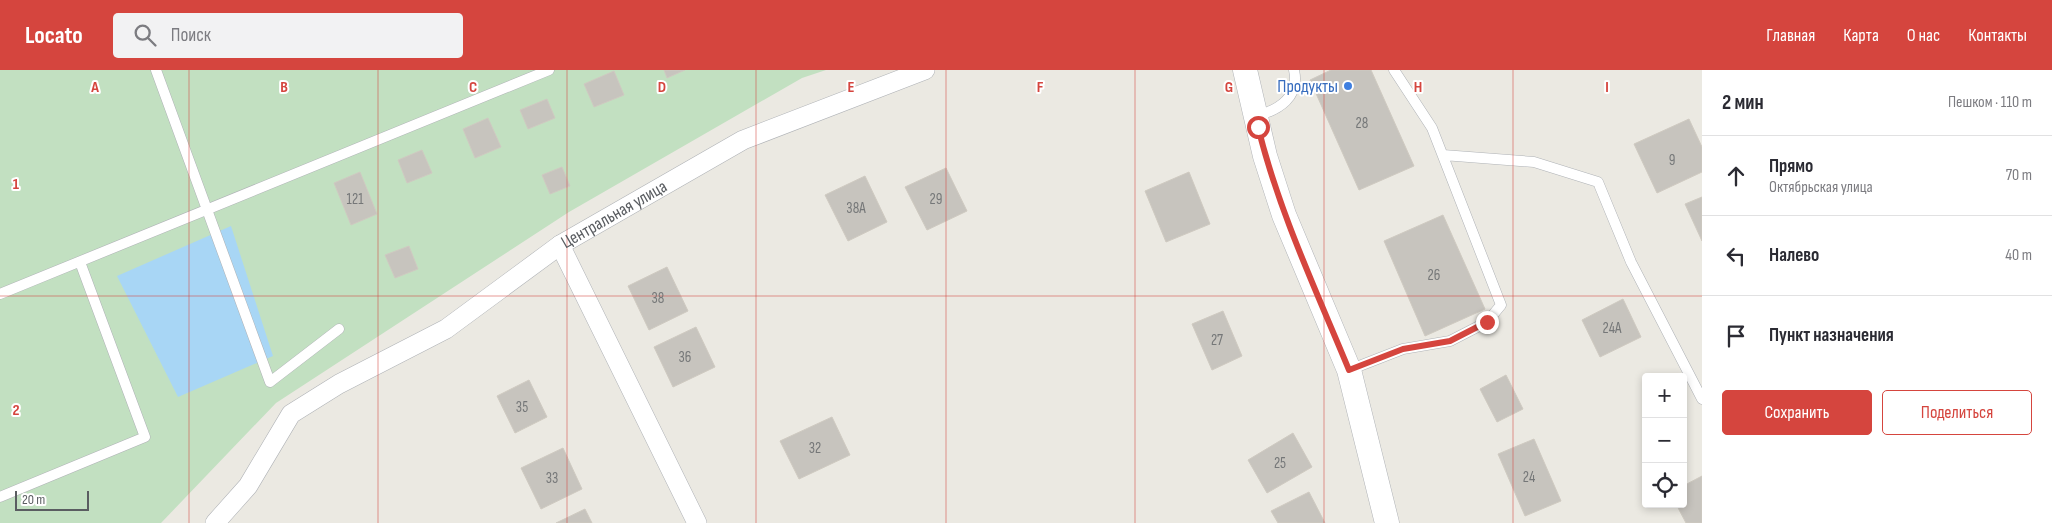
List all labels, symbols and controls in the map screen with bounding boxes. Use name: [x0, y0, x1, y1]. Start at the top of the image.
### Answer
search box: [113, 13, 463, 58]
text: Locato: [25, 21, 83, 50]
icon: search: [131, 21, 159, 49]
text: Поиск: [171, 24, 211, 47]
text: Главная: [1766, 25, 1815, 46]
text: Карта: [1843, 25, 1879, 46]
text: О нас: [1907, 25, 1940, 46]
text: Контакты: [1968, 25, 2027, 46]
place label: Продукты: [1277, 76, 1338, 97]
text: A: [90, 78, 99, 97]
text: B: [280, 78, 288, 97]
text: C: [469, 78, 477, 97]
text: D: [658, 78, 666, 97]
text: E: [848, 78, 855, 97]
text: F: [1037, 78, 1044, 97]
text: G: [1225, 78, 1233, 97]
text: H: [1414, 78, 1422, 97]
text: I: [1605, 78, 1609, 97]
marker: Продукты: [1342, 80, 1354, 92]
text: 2 мин: [1722, 90, 1764, 115]
text: Пешком · 110 m: [1948, 93, 2032, 112]
house number: 28: [1356, 114, 1368, 133]
route start: [1247, 116, 1270, 139]
house number: 9: [1669, 151, 1675, 170]
text: Прямо: [1769, 155, 1813, 178]
icon: ahead: [1722, 162, 1750, 190]
text: 70 m: [2006, 166, 2032, 185]
text: 1: [13, 175, 20, 194]
street label: Центральная улица: [557, 175, 671, 253]
text: Октябрьская улица: [1769, 178, 1873, 197]
house number: 121: [347, 190, 364, 209]
house number: 29: [930, 190, 942, 209]
house number: 38А: [846, 199, 866, 218]
icon: left: [1722, 242, 1750, 270]
text: Налево: [1769, 244, 1819, 267]
text: 40 m: [2005, 246, 2032, 265]
house number: 26: [1428, 266, 1440, 285]
house number: 38: [652, 289, 664, 308]
route end: [1476, 311, 1499, 334]
house number: 24А: [1603, 319, 1622, 338]
icon: arrive: [1722, 322, 1750, 350]
text: Пункт назначения: [1769, 324, 1894, 347]
house number: 27: [1211, 331, 1223, 350]
house number: 36: [679, 348, 691, 367]
map controls: [1642, 373, 1687, 508]
button: +: [1642, 373, 1687, 418]
button: Сохранить: [1722, 390, 1872, 435]
button: Поделиться: [1882, 390, 2032, 435]
house number: 35: [516, 398, 528, 417]
text: 2: [12, 401, 20, 420]
button: −: [1642, 418, 1687, 463]
house number: 32: [809, 439, 821, 458]
house number: 25: [1274, 454, 1286, 473]
button: locate: [1642, 463, 1687, 508]
house number: 24: [1523, 468, 1535, 487]
house number: 33: [546, 469, 558, 488]
scale bar: [15, 488, 89, 511]
text: 20 m: [22, 491, 45, 508]

